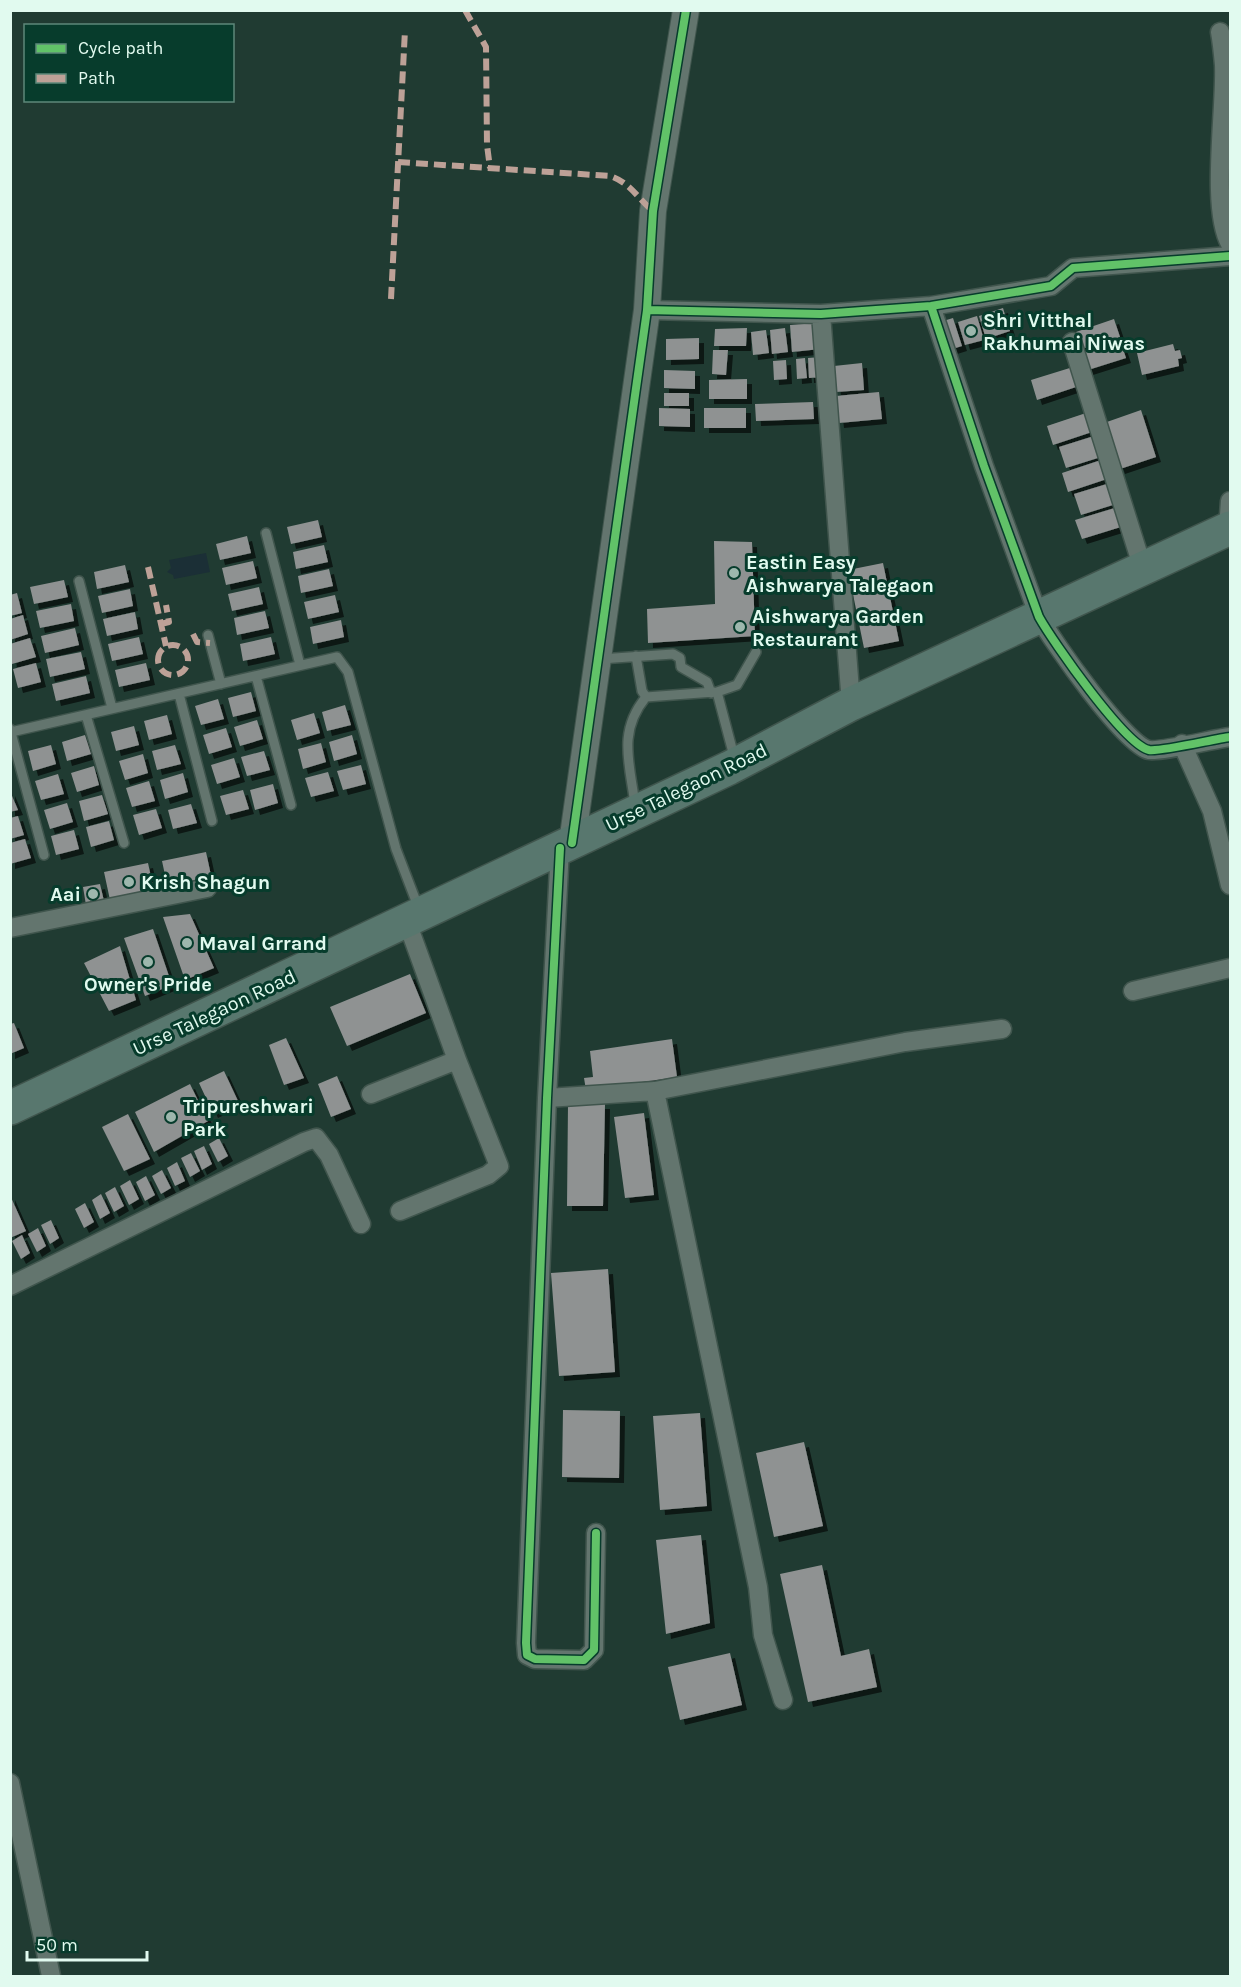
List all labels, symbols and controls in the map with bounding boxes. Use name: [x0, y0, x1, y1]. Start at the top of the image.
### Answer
legend: [24, 24, 234, 102]
text: Cycle path: [78, 37, 163, 59]
text: Path: [78, 67, 116, 89]
place label: Shri Vitthal Rakhumai Niwas: [983, 309, 1145, 355]
marker: Shri Vitthal Rakhumai Niwas: [964, 324, 978, 338]
place label: Eastin Easy Aishwarya Talegaon: [746, 551, 934, 597]
marker: Eastin Easy Aishwarya Talegaon: [727, 566, 741, 580]
place label: Aishwarya Garden Restaurant: [752, 605, 924, 651]
marker: Aishwarya Garden Restaurant: [733, 620, 747, 634]
street label: Urse Talegaon Road: [602, 738, 771, 837]
place label: Krish Shagun: [141, 871, 270, 894]
marker: Krish Shagun: [122, 875, 136, 889]
place label: Aai: [50, 883, 81, 906]
marker: Aai: [86, 887, 100, 901]
place label: Maval Grrand: [199, 932, 327, 955]
marker: Maval Grrand: [180, 936, 194, 950]
marker: Owner's Pride: [141, 955, 155, 969]
street label: Urse Talegaon Road: [129, 965, 299, 1060]
place label: Owner's Pride: [84, 973, 212, 996]
place label: Tripureshwari Park: [183, 1095, 314, 1141]
marker: Tripureshwari Park: [164, 1110, 178, 1124]
scale bar: [27, 1924, 147, 1962]
text: 50 m: [36, 1934, 78, 1956]

